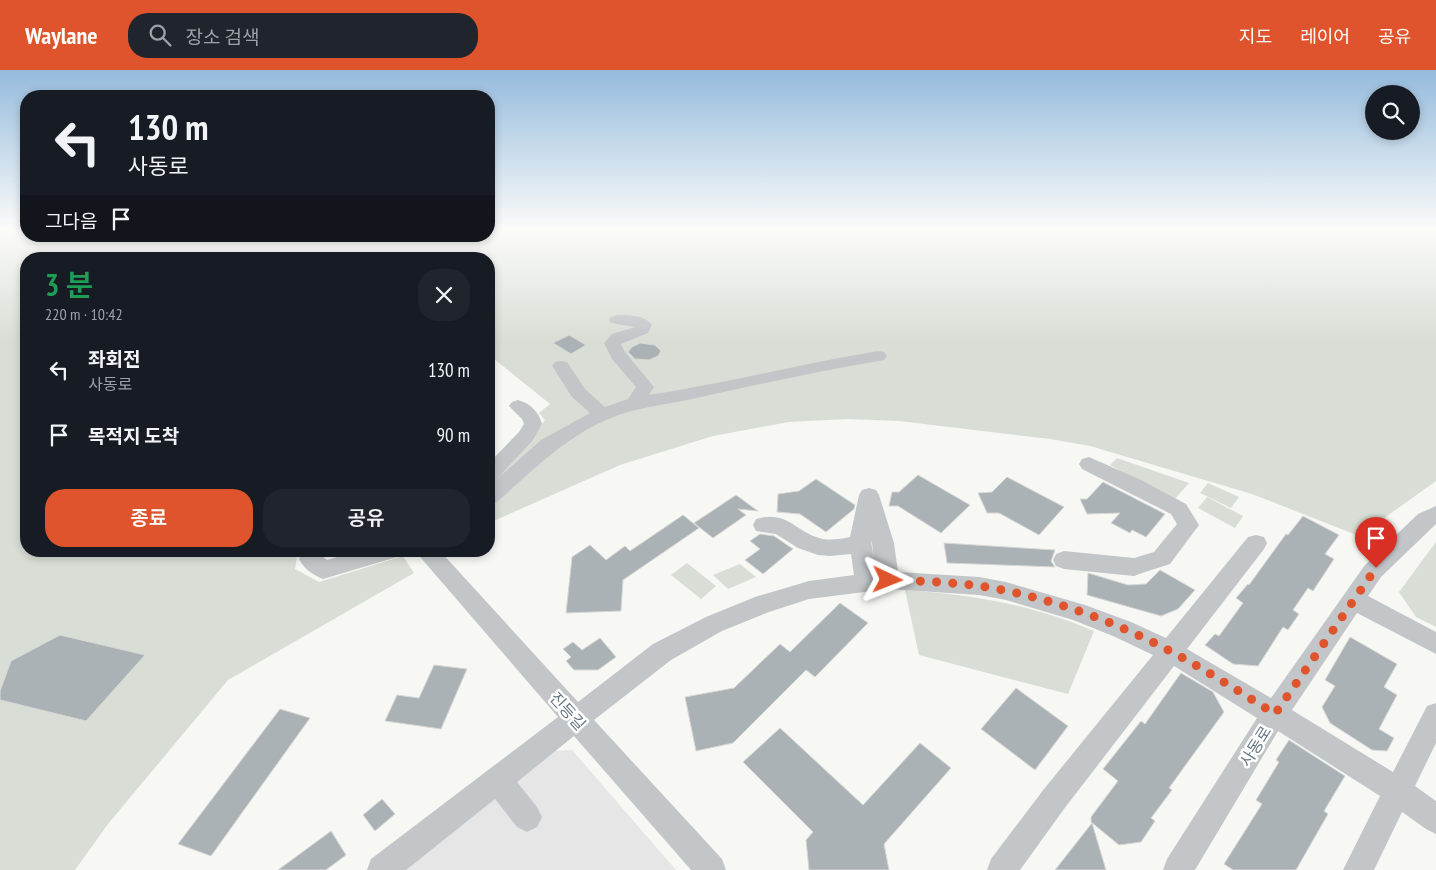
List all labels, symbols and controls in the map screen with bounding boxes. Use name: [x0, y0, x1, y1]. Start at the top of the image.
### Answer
search box: [128, 13, 478, 58]
text: Waylane: [25, 20, 98, 51]
icon: search: [146, 21, 174, 49]
text: 장소 검색: [186, 25, 259, 49]
text: 지도: [1239, 25, 1272, 48]
text: 레이어: [1300, 25, 1350, 48]
text: 공유: [1378, 25, 1411, 48]
map controls: [1365, 85, 1420, 140]
button: search: [1365, 85, 1420, 140]
text: 130 m: [128, 104, 209, 150]
icon: left: [45, 110, 110, 175]
text: 사동로: [128, 152, 189, 180]
icon: arrive: [107, 205, 135, 233]
text: 그다음: [45, 209, 97, 233]
text: 3 분: [45, 265, 93, 304]
button: close: [418, 269, 470, 321]
text: 220 m · 10:42: [45, 304, 123, 324]
text: 좌회전: [88, 347, 140, 371]
icon: left: [45, 356, 73, 384]
text: 130 m: [428, 358, 470, 382]
text: 사동로: [88, 374, 132, 394]
icon: arrive: [45, 421, 73, 449]
text: 90 m: [437, 423, 470, 447]
text: 목적지 도착: [88, 424, 179, 448]
button: 종료: [45, 489, 253, 547]
button: 공유: [263, 489, 470, 547]
pin: [1355, 517, 1397, 568]
icon: arrive: [1362, 524, 1390, 552]
position arrow: [861, 553, 913, 605]
street label: 진등길: [546, 688, 590, 734]
street label: 사동로: [1235, 722, 1275, 770]

